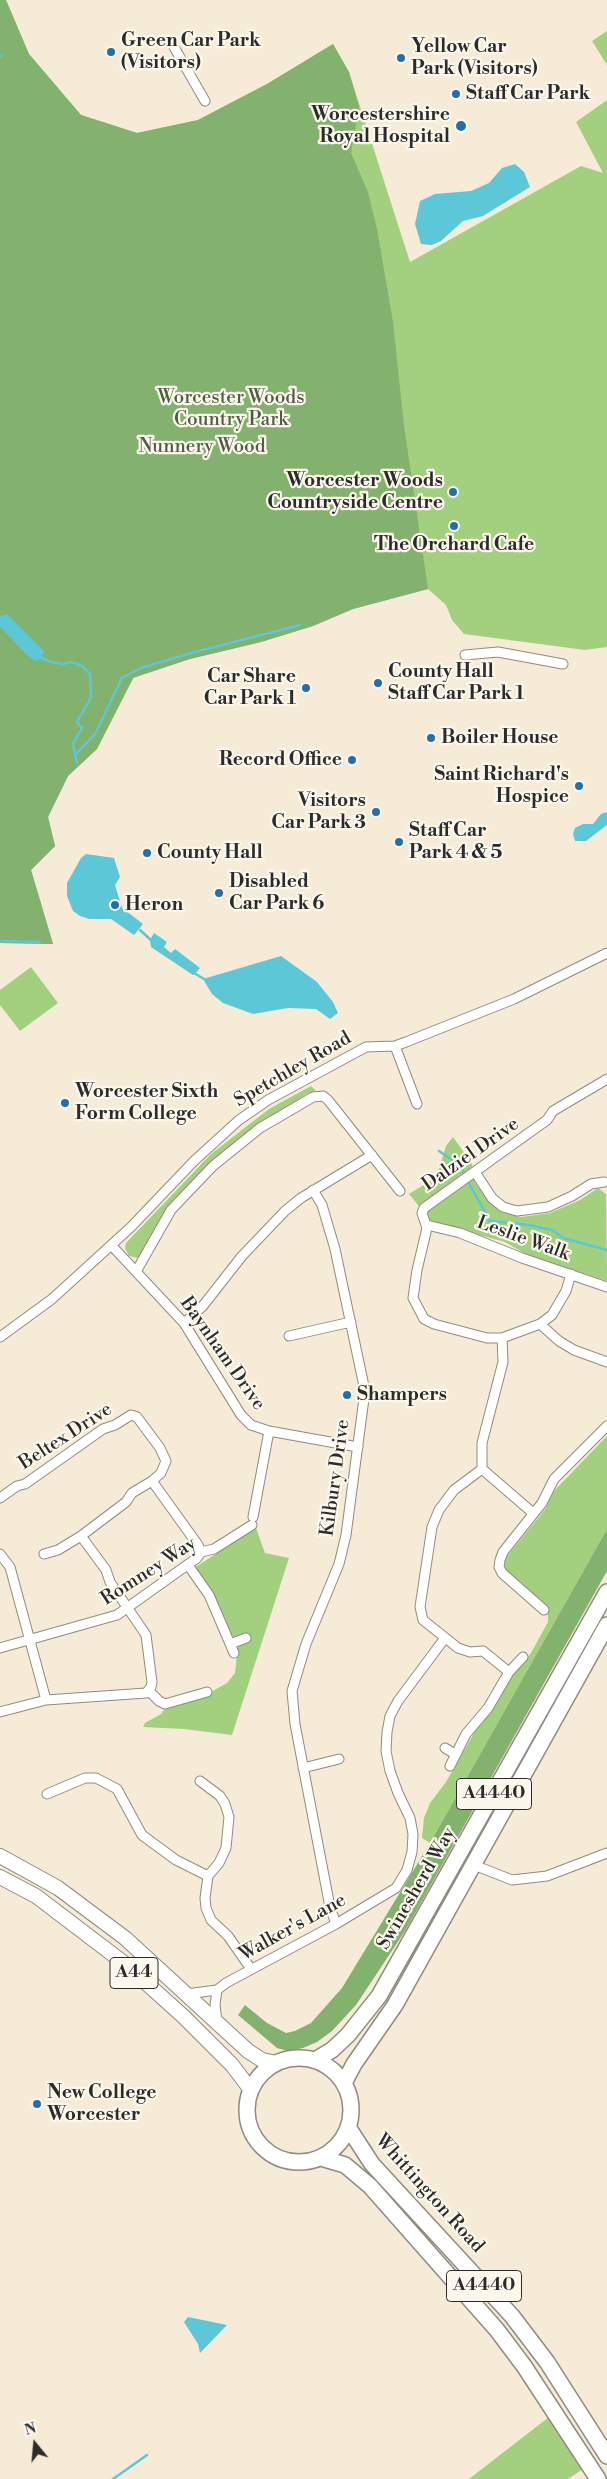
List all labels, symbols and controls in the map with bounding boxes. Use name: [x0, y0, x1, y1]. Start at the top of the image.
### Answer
place label: Green Car Park (Visitors): [121, 30, 261, 74]
place label: Yellow Car Park (Visitors): [411, 36, 538, 80]
marker: Green Car Park (Visitors): [105, 46, 117, 58]
marker: Yellow Car Park (Visitors): [395, 52, 407, 64]
place label: Staff Car Park: [466, 83, 590, 105]
marker: Staff Car Park: [450, 88, 462, 100]
place label: Worcestershire Royal Hospital: [311, 104, 450, 148]
marker: Worcestershire Royal Hospital: [454, 119, 468, 133]
park label: Worcester Woods Country Park: [158, 387, 304, 431]
park label: Nunnery Wood: [138, 436, 266, 458]
place label: Worcester Woods Countryside Centre: [267, 470, 443, 514]
marker: Worcester Woods Countryside Centre: [447, 486, 459, 498]
marker: The Orchard Cafe: [448, 520, 460, 532]
place label: The Orchard Cafe: [374, 534, 534, 556]
place label: County Hall Staff Car Park 1: [388, 661, 524, 705]
place label: Car Share Car Park 1: [204, 666, 296, 710]
marker: County Hall Staff Car Park 1: [372, 677, 384, 689]
marker: Car Share Car Park 1: [300, 682, 312, 694]
place label: Boiler House: [441, 727, 559, 749]
marker: Boiler House: [425, 732, 437, 744]
place label: Record Office: [219, 749, 342, 771]
marker: Record Office: [346, 754, 358, 766]
place label: Saint Richard's Hospice: [434, 764, 569, 808]
marker: Saint Richard's Hospice: [573, 780, 585, 792]
place label: Visitors Car Park 3: [271, 790, 366, 834]
marker: Visitors Car Park 3: [370, 806, 382, 818]
place label: Staff Car Park 4 & 5: [409, 820, 502, 864]
marker: Staff Car Park 4 & 5: [393, 836, 405, 848]
place label: County Hall: [157, 842, 263, 864]
marker: County Hall: [141, 847, 153, 859]
place label: Disabled Car Park 6: [229, 871, 324, 915]
marker: Disabled Car Park 6: [213, 887, 225, 899]
place label: Heron: [125, 894, 183, 916]
marker: Heron: [109, 899, 121, 911]
street label: Spetchley Road: [231, 1027, 355, 1113]
place label: Worcester Sixth Form College: [75, 1081, 218, 1125]
marker: Worcester Sixth Form College: [59, 1097, 71, 1109]
street label: Dalziel Drive: [418, 1113, 524, 1197]
street label: Leslie Walk: [473, 1212, 573, 1266]
street label: Baynham Drive: [174, 1293, 270, 1415]
place label: Shampers: [357, 1384, 447, 1406]
marker: Shampers: [341, 1389, 353, 1401]
street label: Beltex Drive: [15, 1398, 117, 1476]
street label: Kilbury Drive: [317, 1418, 355, 1538]
street label: Romney Way: [97, 1533, 201, 1611]
road number: A4440: [456, 1778, 532, 1810]
street label: Swinesherd Way: [373, 1824, 461, 1954]
street label: Walker's Lane: [236, 1889, 350, 1967]
road number: A44: [110, 1958, 158, 1989]
place label: New College Worcester: [47, 2082, 156, 2126]
marker: New College Worcester: [31, 2098, 43, 2110]
street label: Whittington Road: [370, 2130, 488, 2258]
road number: A4440: [446, 2270, 522, 2302]
north arrow: [10, 2419, 60, 2469]
text: N: [23, 2419, 39, 2440]

